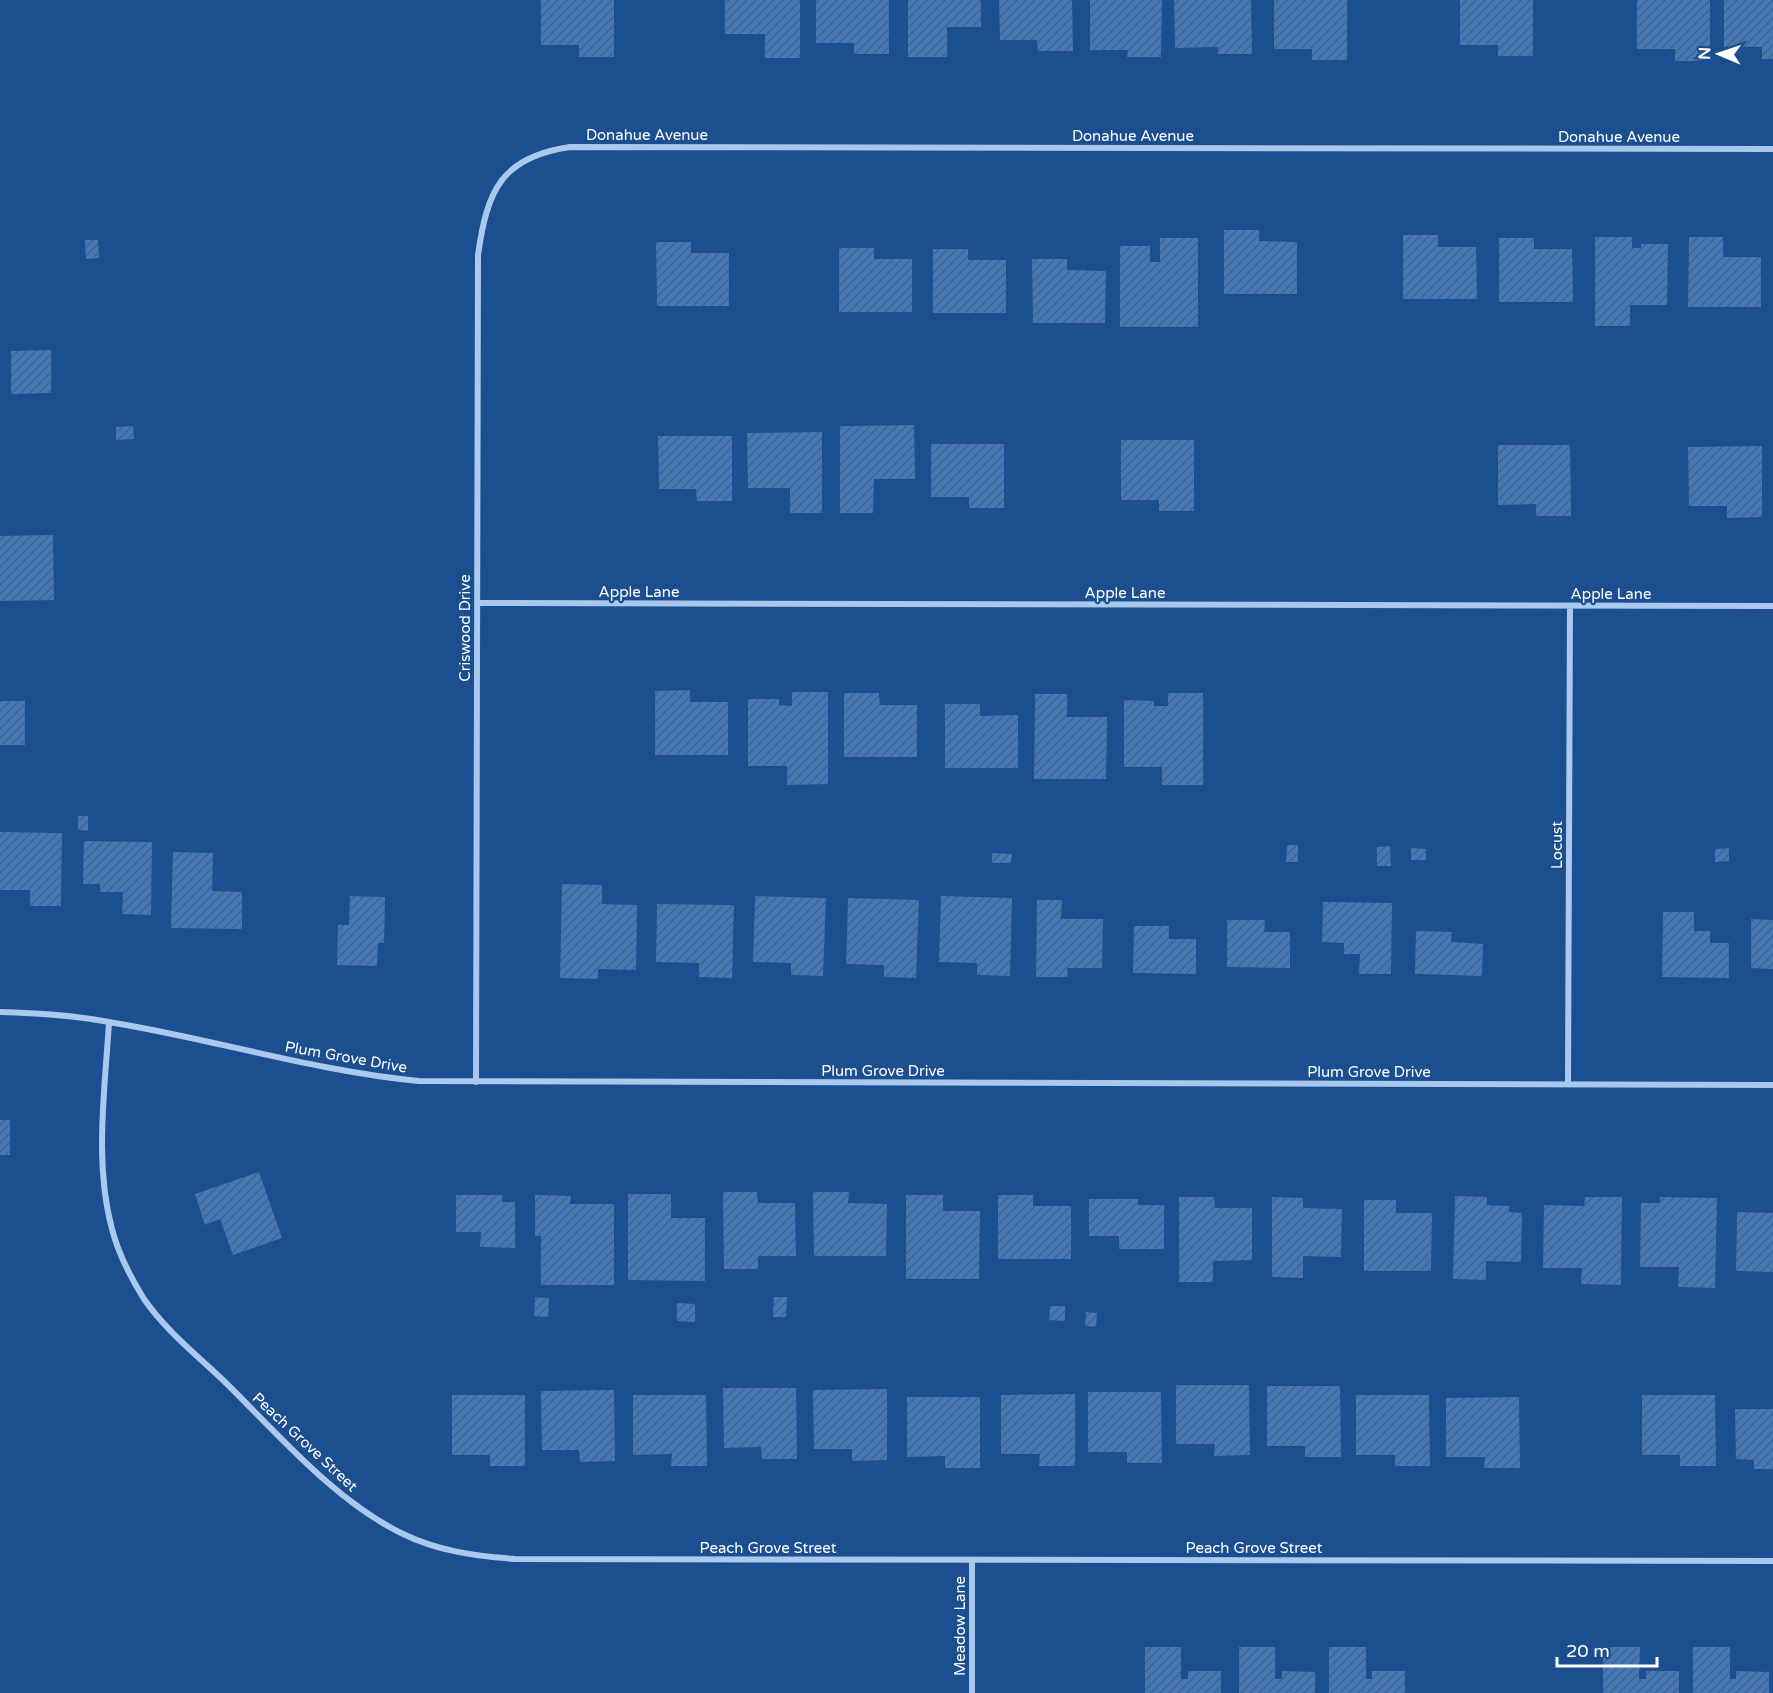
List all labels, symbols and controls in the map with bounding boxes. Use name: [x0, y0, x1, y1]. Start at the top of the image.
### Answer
north arrow: [1689, 24, 1749, 84]
text: N: [1695, 47, 1715, 60]
street label: Donahue Avenue: [586, 126, 708, 144]
street label: Donahue Avenue: [1072, 127, 1194, 145]
street label: Donahue Avenue: [1558, 128, 1680, 146]
street label: Criswood Drive: [456, 574, 474, 682]
street label: Apple Lane: [599, 583, 679, 601]
street label: Apple Lane: [1085, 584, 1165, 602]
street label: Apple Lane: [1571, 585, 1651, 603]
street label: Locust: [1548, 821, 1566, 869]
street label: Plum Grove Drive: [284, 1037, 408, 1077]
street label: Plum Grove Drive: [821, 1062, 945, 1080]
street label: Plum Grove Drive: [1307, 1063, 1431, 1081]
street label: Peach Grove Street: [249, 1389, 361, 1495]
street label: Peach Grove Street: [700, 1539, 837, 1557]
street label: Peach Grove Street: [1186, 1539, 1323, 1557]
street label: Meadow Lane: [951, 1576, 969, 1676]
scale bar: [1557, 1630, 1658, 1668]
text: 20 m: [1566, 1640, 1610, 1662]

